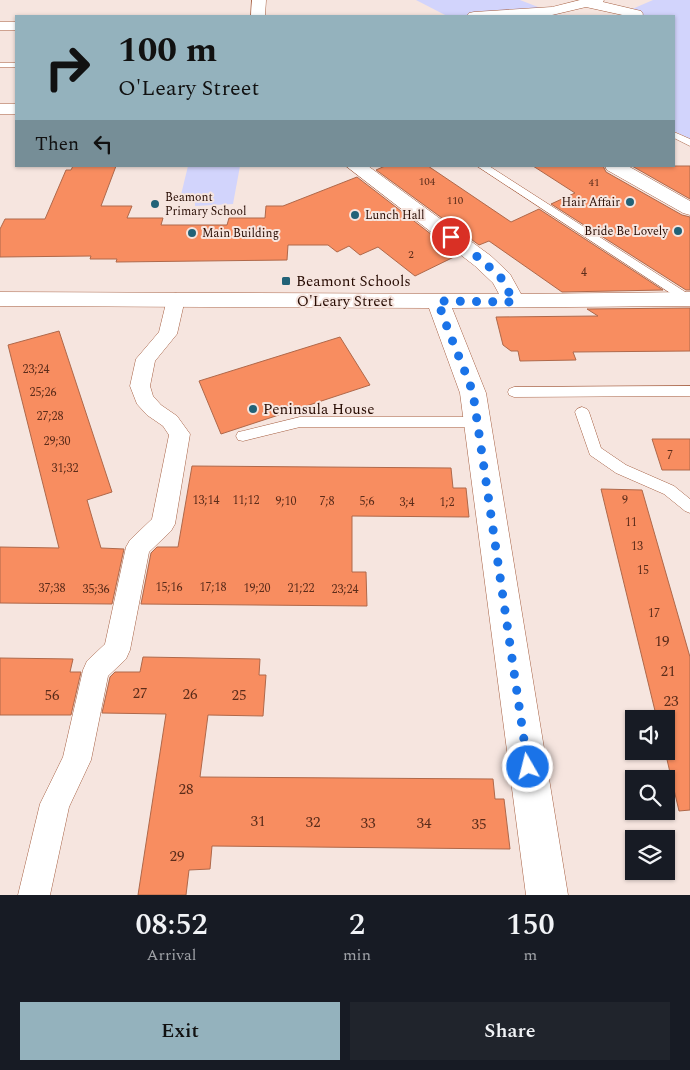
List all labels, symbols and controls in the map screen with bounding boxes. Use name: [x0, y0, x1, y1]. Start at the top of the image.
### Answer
text: 100 m: [118, 24, 217, 77]
icon: right: [35, 35, 100, 100]
text: O'Leary Street: [118, 72, 259, 105]
text: Then: [35, 130, 79, 159]
icon: left: [89, 130, 117, 158]
house number: 104: [419, 173, 436, 190]
house number: 41: [589, 174, 600, 191]
place label: Beamont Primary School: [165, 188, 247, 221]
house number: 110: [447, 192, 464, 209]
place label: Hair Affair: [562, 193, 620, 212]
marker: Hair Affair: [624, 196, 636, 208]
marker: Beamont Primary School: [149, 198, 161, 210]
place label: Lunch Hall: [365, 206, 425, 225]
marker: Lunch Hall: [349, 209, 361, 221]
pin: [430, 216, 472, 258]
place label: Bride Be Lovely: [584, 222, 669, 241]
icon: arrive: [437, 223, 465, 251]
place label: Main Building: [202, 224, 279, 243]
marker: Bride Be Lovely: [672, 225, 684, 237]
marker: Main Building: [186, 227, 198, 239]
house number: 2: [408, 246, 414, 263]
house number: 4: [581, 263, 587, 282]
place label: Beamont Schools: [296, 270, 411, 293]
marker: Beamont Schools: [280, 275, 292, 287]
street label: O'Leary Street: [297, 290, 393, 313]
house number: 23;24: [22, 360, 50, 379]
house number: 25;26: [29, 383, 57, 402]
place label: Peninsula House: [263, 398, 374, 421]
marker: Peninsula House: [247, 403, 259, 415]
house number: 27;28: [36, 407, 64, 426]
house number: 29;30: [43, 432, 71, 451]
house number: 7: [667, 446, 673, 465]
house number: 31;32: [51, 459, 79, 478]
house number: 13;14: [192, 491, 220, 510]
house number: 11;12: [232, 491, 260, 510]
house number: 9: [622, 491, 628, 510]
house number: 9;10: [275, 492, 297, 511]
house number: 7;8: [319, 492, 335, 511]
house number: 5;6: [359, 492, 375, 511]
house number: 3;4: [399, 493, 415, 512]
house number: 1;2: [439, 493, 455, 512]
house number: 11: [625, 513, 637, 532]
house number: 13: [631, 537, 643, 556]
house number: 15: [637, 561, 649, 580]
house number: 15;16: [155, 578, 183, 597]
house number: 17;18: [199, 578, 227, 597]
house number: 37;38: [38, 579, 66, 598]
house number: 19;20: [243, 579, 271, 598]
house number: 21;22: [287, 579, 315, 598]
house number: 35;36: [82, 580, 110, 599]
house number: 23;24: [331, 580, 359, 599]
house number: 17: [648, 604, 660, 623]
house number: 19: [654, 630, 670, 653]
house number: 21: [660, 660, 676, 683]
house number: 27: [132, 682, 148, 705]
house number: 26: [182, 683, 198, 706]
house number: 56: [44, 684, 60, 707]
house number: 25: [231, 684, 247, 707]
house number: 23: [663, 690, 679, 713]
map controls: [625, 710, 675, 880]
button: sound: [625, 710, 675, 760]
position arrow: [501, 740, 553, 792]
button: search: [625, 770, 675, 820]
house number: 28: [178, 778, 194, 801]
house number: 31: [250, 810, 266, 833]
house number: 32: [305, 811, 321, 834]
house number: 33: [360, 812, 376, 835]
house number: 34: [416, 812, 432, 835]
house number: 35: [471, 813, 487, 836]
button: layers: [625, 830, 675, 880]
house number: 29: [169, 845, 185, 868]
text: 08:52: [135, 902, 208, 948]
text: 2: [349, 902, 365, 948]
text: 150: [506, 902, 555, 948]
text: Arrival: [147, 943, 196, 967]
text: min: [343, 943, 371, 967]
text: m: [524, 943, 537, 967]
button: Exit: [20, 1002, 340, 1060]
button: Share: [350, 1002, 670, 1060]

